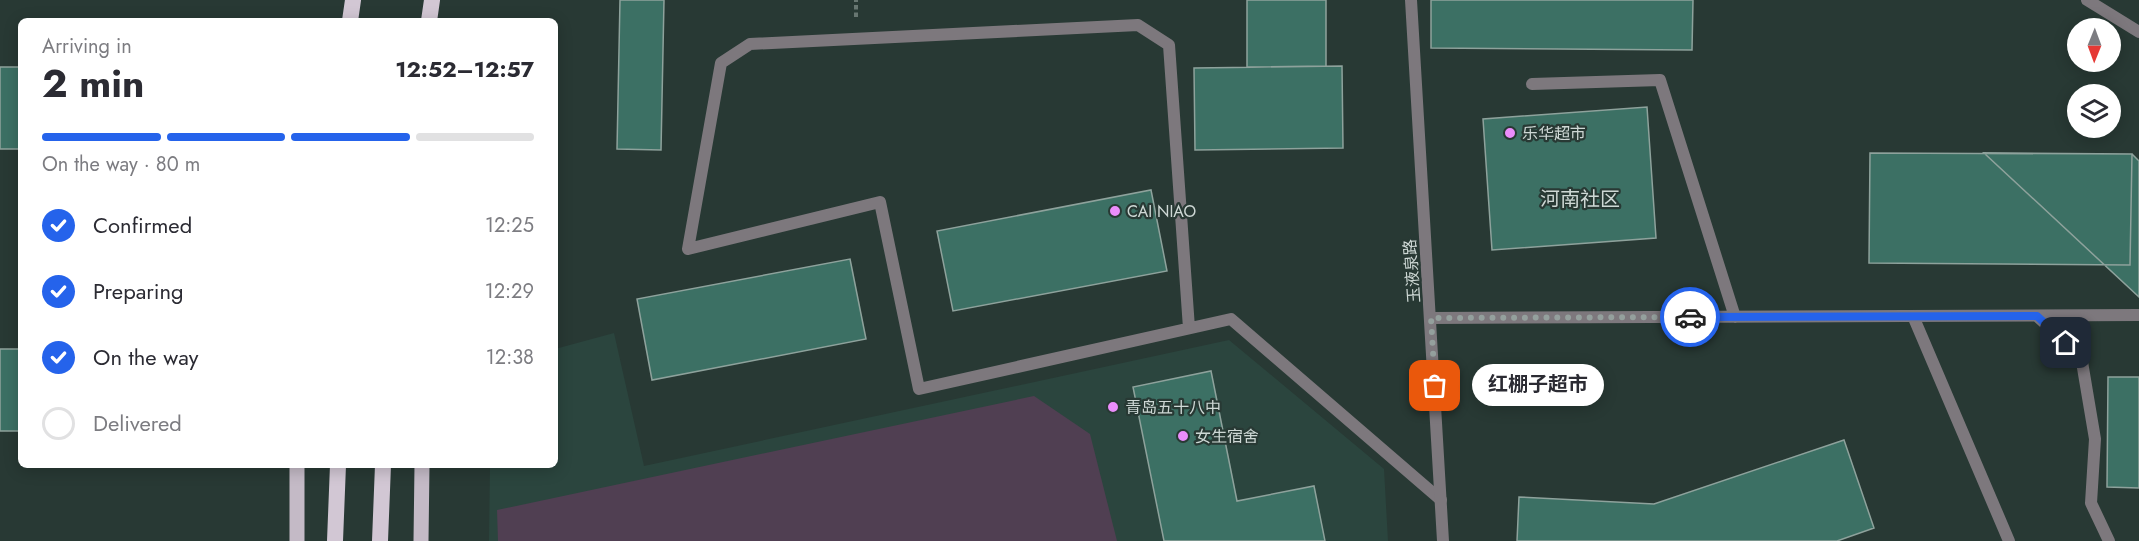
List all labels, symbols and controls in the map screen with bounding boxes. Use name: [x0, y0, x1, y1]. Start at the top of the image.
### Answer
north arrow: [2067, 18, 2121, 72]
map controls: [2067, 18, 2121, 138]
text: Arriving in: [42, 32, 132, 61]
text: 12:52–12:57: [395, 53, 534, 85]
text: 2 min: [42, 55, 144, 112]
button: layers: [2067, 84, 2121, 138]
place label: 乐华超市: [1522, 122, 1586, 145]
marker: 乐华超市: [1503, 126, 1517, 140]
text: On the way · 80 m: [42, 150, 200, 179]
district label: 河南社区: [1540, 185, 1620, 214]
place label: CAI NIAO: [1127, 200, 1196, 223]
marker: CAI NIAO: [1108, 204, 1122, 218]
icon: check: [42, 209, 75, 242]
text: Confirmed: [93, 209, 192, 241]
text: 12:25: [485, 211, 534, 240]
street label: 玉液泉路: [1398, 238, 1426, 304]
icon: check: [42, 275, 75, 308]
text: Preparing: [93, 275, 184, 307]
text: 12:29: [485, 277, 534, 306]
courier: [1660, 287, 1720, 347]
icon: car: [1674, 301, 1707, 334]
pin: [2040, 317, 2091, 368]
icon: home: [2049, 326, 2082, 359]
icon: check: [42, 341, 75, 374]
text: On the way: [93, 341, 198, 373]
text: 12:38: [486, 343, 534, 372]
pin: [1409, 360, 1460, 411]
callout: 红棚子超市: [1471, 365, 1603, 407]
icon: bag: [1418, 369, 1451, 402]
text: 红棚子超市: [1488, 370, 1588, 399]
place label: 青岛五十八中: [1125, 396, 1221, 419]
marker: 青岛五十八中: [1106, 400, 1120, 414]
text: Delivered: [93, 407, 182, 439]
place label: 女生宿舍: [1195, 425, 1259, 448]
marker: 女生宿舍: [1176, 429, 1190, 443]

